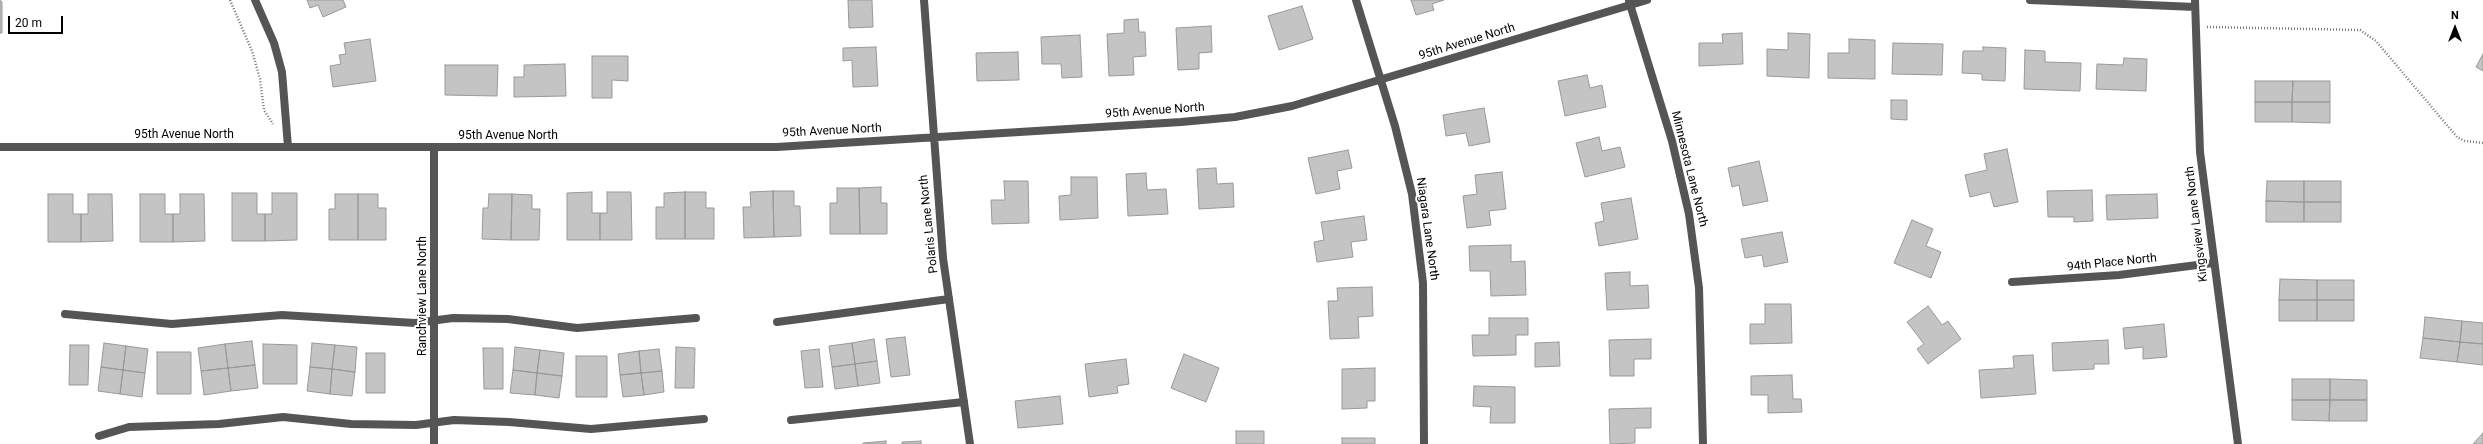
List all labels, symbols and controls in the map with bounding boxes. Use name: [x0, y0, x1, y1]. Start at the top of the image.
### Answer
scale bar: [10, 8, 65, 34]
north arrow: [2435, 8, 2475, 48]
text: N: [2451, 9, 2459, 22]
text: 20 m: [15, 16, 42, 30]
street label: 95th Avenue North: [1417, 21, 1517, 63]
street label: 95th Avenue North: [1105, 100, 1205, 122]
street label: Minnesota Lane North: [1668, 110, 1710, 228]
street label: 95th Avenue North: [782, 121, 882, 141]
street label: 95th Avenue North: [134, 128, 234, 142]
street label: 95th Avenue North: [458, 129, 558, 143]
street label: Kingsview Lane North: [2183, 165, 2211, 283]
street label: Polaris Lane North: [917, 174, 941, 274]
street label: Niagara Lane North: [1413, 177, 1441, 281]
street label: Ranchview Lane North: [416, 236, 430, 356]
street label: 94th Place North: [2067, 251, 2157, 275]

